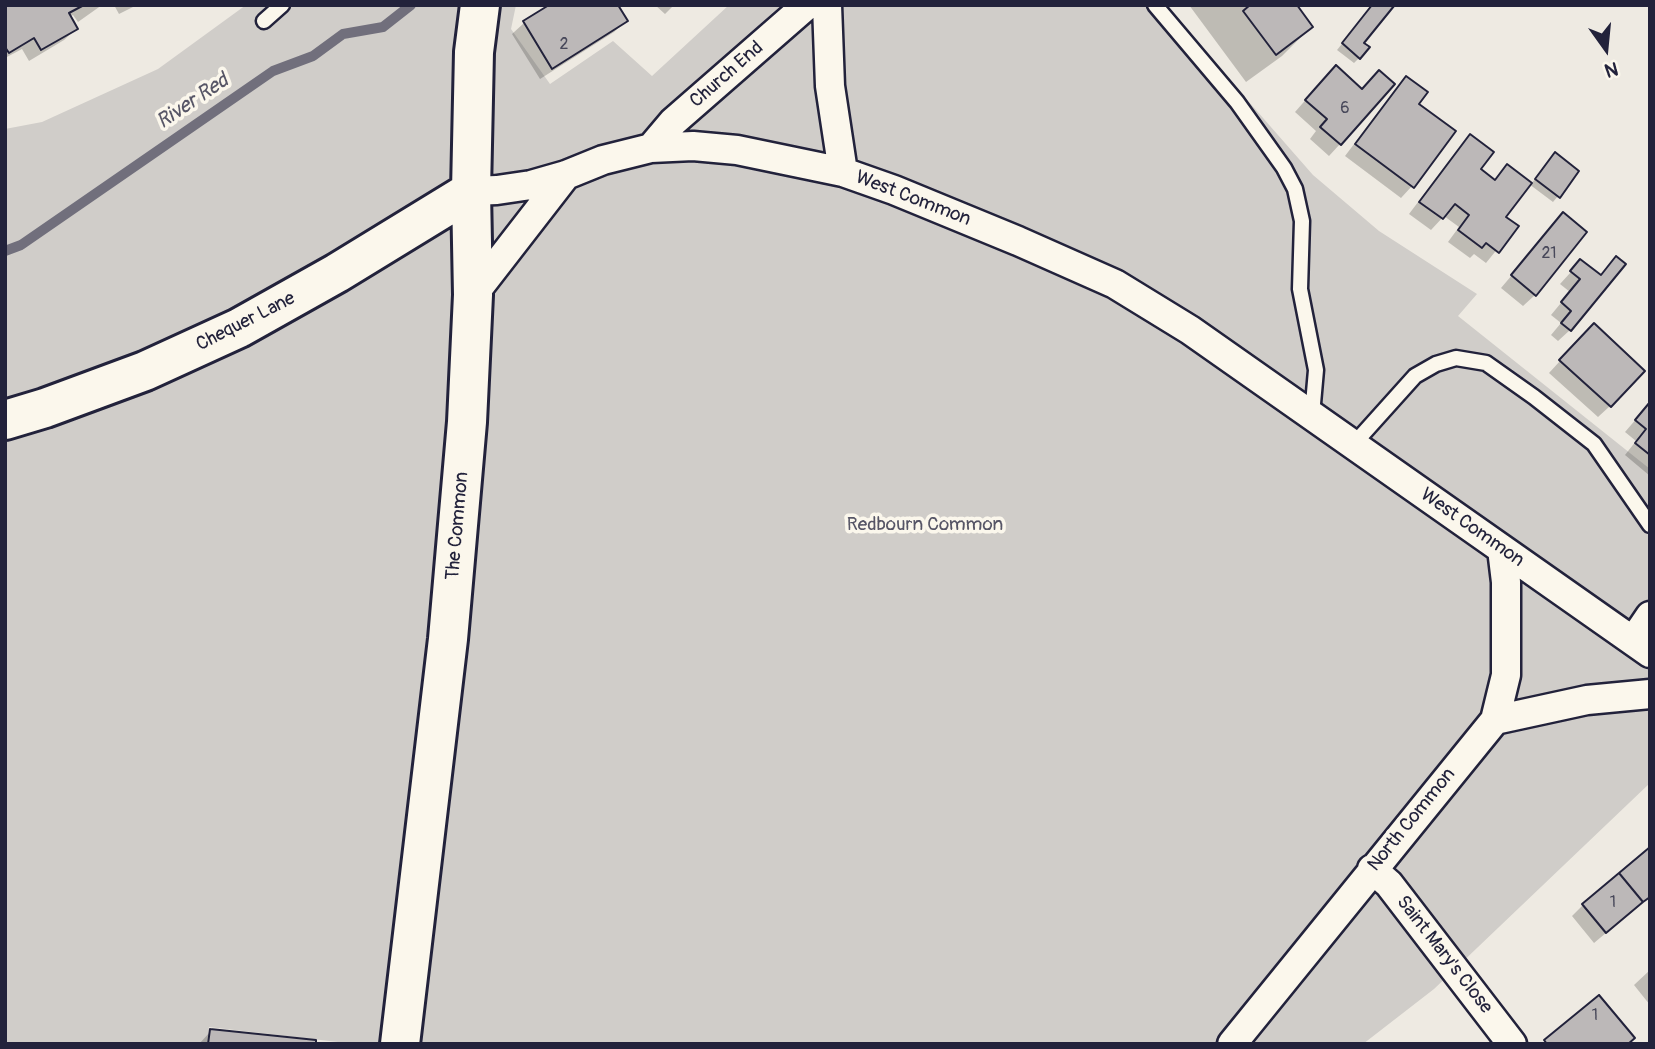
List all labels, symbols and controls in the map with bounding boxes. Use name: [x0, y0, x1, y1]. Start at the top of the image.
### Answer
north arrow: [1571, 14, 1641, 84]
house number: 2: [560, 35, 568, 55]
street label: Church End: [686, 37, 768, 113]
text: N: [1602, 56, 1621, 83]
water label: River Red: [152, 69, 234, 135]
house number: 6: [1340, 99, 1350, 119]
street label: West Common: [852, 167, 974, 231]
house number: 21: [1541, 244, 1557, 264]
street label: Chequer Lane: [193, 287, 299, 357]
street label: The Common: [442, 471, 474, 581]
street label: West Common: [1416, 484, 1528, 572]
park label: Redbourn Common: [847, 514, 1003, 536]
street label: North Common: [1363, 764, 1461, 876]
street label: Saint Mary's Close: [1391, 892, 1497, 1018]
house number: 1: [1610, 893, 1616, 913]
house number: 1: [1592, 1006, 1598, 1026]

